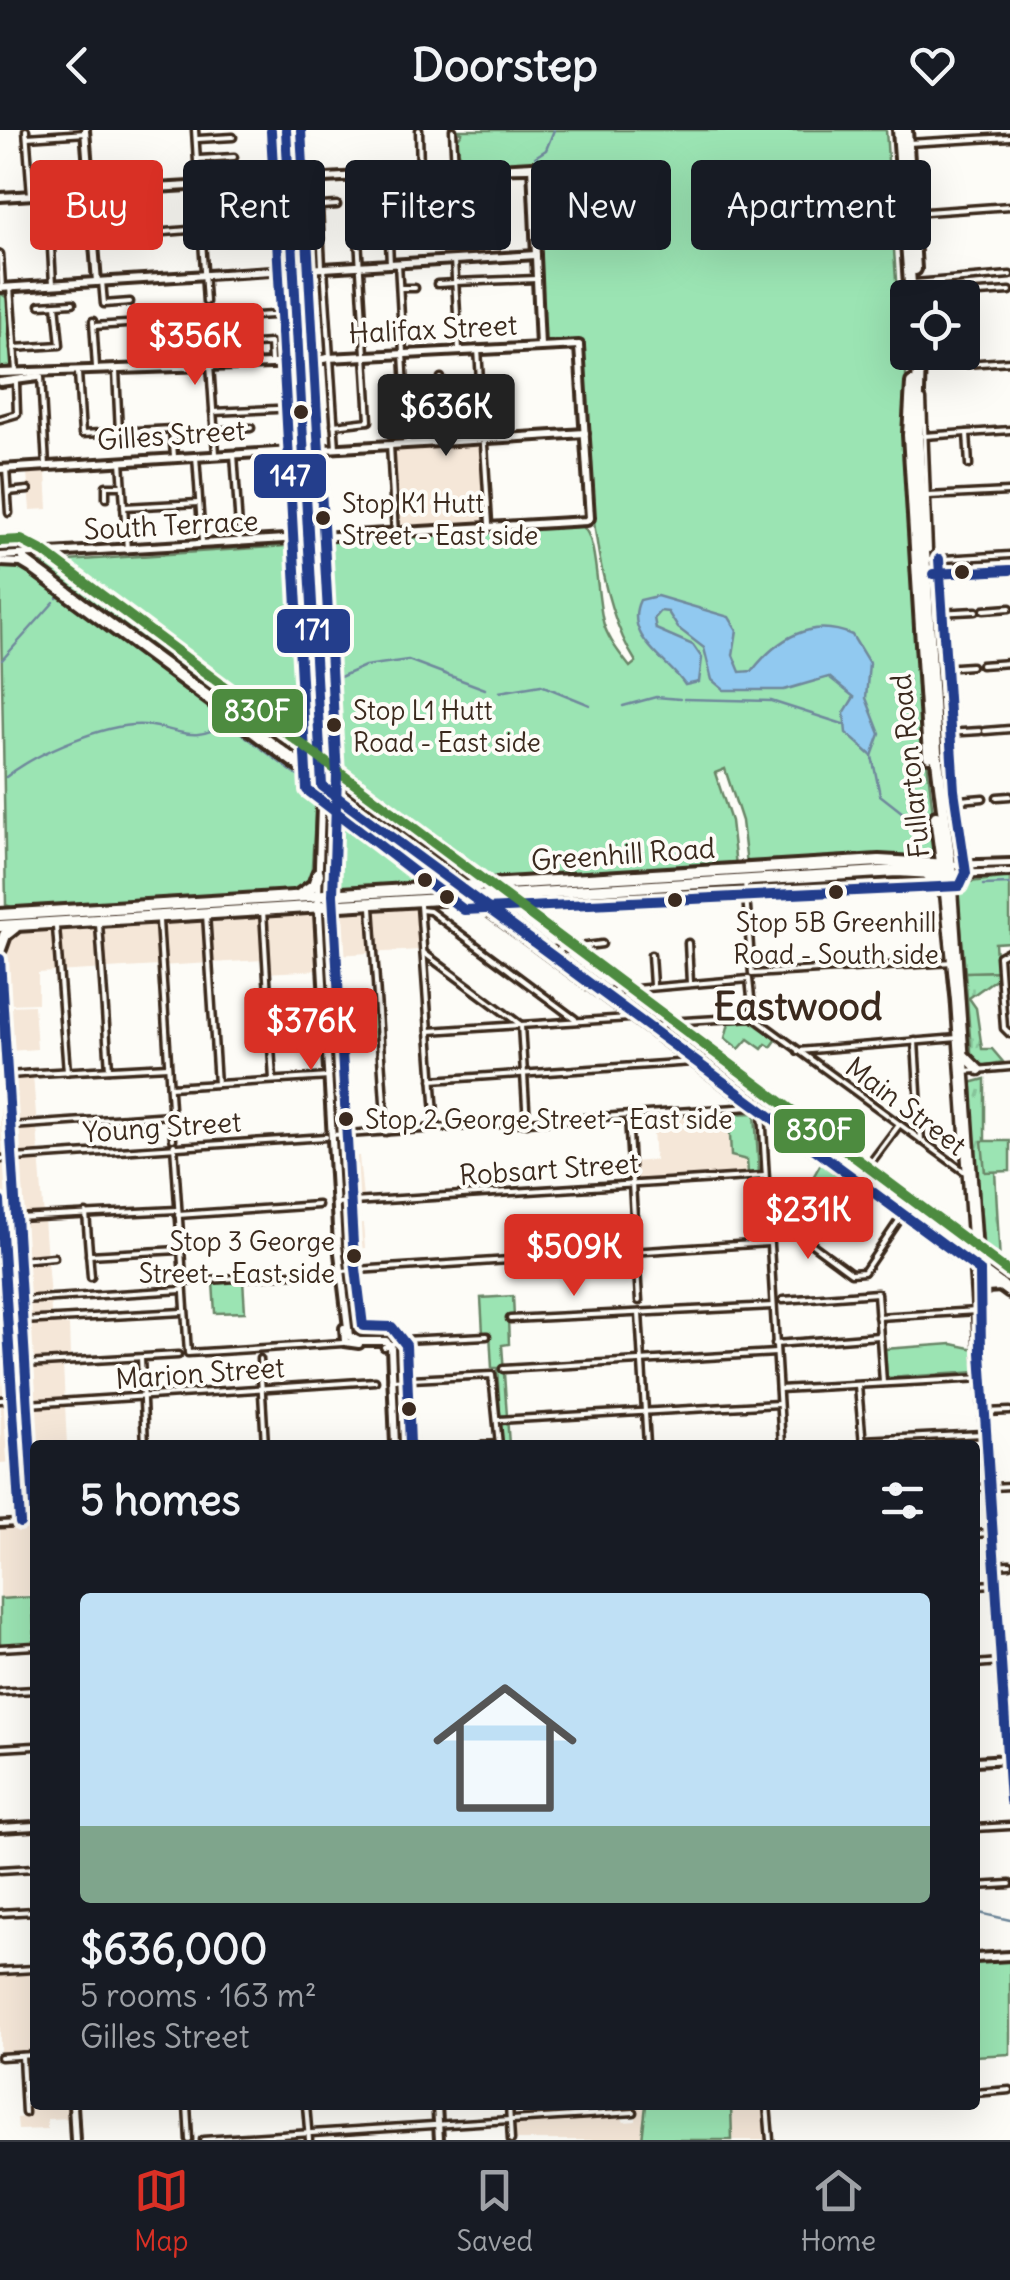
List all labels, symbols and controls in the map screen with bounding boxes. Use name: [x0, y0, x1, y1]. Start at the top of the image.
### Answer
text: Doorstep: [412, 37, 598, 93]
icon: back: [50, 38, 105, 93]
icon: heart: [905, 38, 960, 93]
chip: Buy: [30, 160, 163, 250]
chip: Rent: [183, 160, 325, 250]
chip: Filters: [345, 160, 511, 250]
chip: New: [531, 160, 671, 250]
chip: Apartment: [691, 160, 931, 250]
map controls: [890, 280, 980, 370]
button: locate: [890, 280, 980, 370]
pin: $356K: [125, 303, 265, 388]
street label: Halifax Street: [348, 307, 518, 351]
text: $356K: [149, 315, 241, 356]
pin: $636K: [376, 374, 516, 459]
text: $636K: [400, 386, 492, 427]
unlabelled marker: [291, 402, 311, 422]
street label: Gilles Street: [96, 412, 246, 458]
line badge: 147: [252, 452, 328, 500]
text: 147: [270, 458, 311, 494]
place label: Stop K1 Hutt Street - East side: [342, 487, 538, 552]
street label: South Terrace: [83, 502, 259, 548]
marker: Stop K1 Hutt Street - East side: [313, 508, 333, 528]
unlabelled marker: [952, 562, 972, 582]
line badge: 171: [275, 607, 352, 655]
text: 171: [295, 612, 331, 648]
street label: Fullarton Road: [882, 672, 938, 860]
line badge: 830F: [210, 687, 305, 735]
text: 830F: [224, 693, 290, 729]
place label: Stop L1 Hutt Road - East side: [353, 694, 541, 759]
marker: Stop L1 Hutt Road - East side: [324, 715, 344, 735]
street label: Greenhill Road: [530, 830, 716, 878]
unlabelled marker: [415, 870, 435, 890]
marker: Stop 5B Greenhill Road - South side: [826, 882, 846, 902]
unlabelled marker: [437, 887, 457, 907]
unlabelled marker: [665, 890, 685, 910]
place label: Stop 5B Greenhill Road - South side: [733, 906, 939, 971]
district label: Eastwood: [714, 983, 882, 1030]
pin: $376K: [241, 988, 381, 1073]
text: $376K: [266, 1000, 356, 1041]
street label: Main Street: [838, 1049, 974, 1163]
street label: Young Street: [81, 1103, 243, 1151]
place label: Stop 2 George Street - East side: [365, 1103, 733, 1136]
line badge: 830F: [772, 1107, 867, 1155]
marker: Stop 2 George Street - East side: [336, 1109, 356, 1129]
text: 830F: [786, 1112, 852, 1148]
street label: Robsart Street: [458, 1145, 640, 1193]
pin: $231K: [738, 1177, 878, 1262]
text: $231K: [765, 1189, 851, 1230]
pin: $509K: [504, 1214, 644, 1299]
place label: Stop 3 George Street - East side: [139, 1225, 335, 1290]
text: $509K: [526, 1226, 622, 1267]
marker: Stop 3 George Street - East side: [344, 1246, 364, 1266]
street label: Marion Street: [114, 1349, 286, 1397]
unlabelled marker: [399, 1399, 419, 1419]
icon: filters: [875, 1473, 930, 1528]
text: 5 homes: [80, 1474, 241, 1526]
icon: home: [415, 1658, 595, 1838]
text: $636,000: [80, 1923, 267, 1975]
text: 5 rooms · 163 m²: [80, 1975, 317, 2016]
text: Gilles Street: [80, 2016, 249, 2057]
tab: Map: [134, 2163, 189, 2259]
tab: Saved: [456, 2163, 533, 2259]
tab: Home: [801, 2163, 876, 2259]

